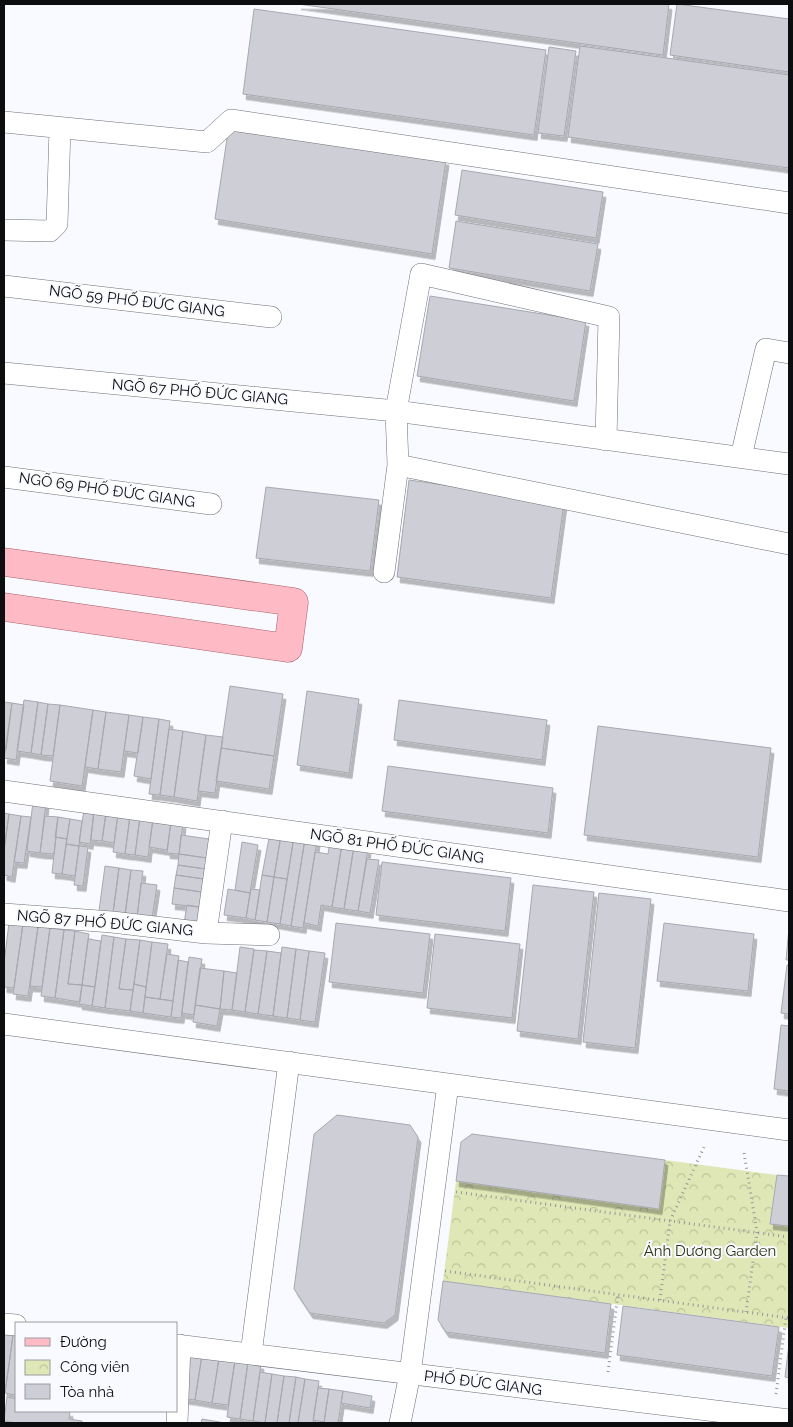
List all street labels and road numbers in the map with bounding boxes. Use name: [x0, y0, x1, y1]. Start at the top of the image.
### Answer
street label: NGÕ 59 PHỐ ĐỨC GIANG: [48, 280, 226, 321]
street label: NGÕ 67 PHỐ ĐỨC GIANG: [111, 374, 289, 409]
street label: NGÕ 69 PHỐ ĐỨC GIANG: [18, 468, 196, 511]
street label: NGÕ 81 PHỐ ĐỨC GIANG: [309, 824, 485, 867]
street label: NGÕ 87 PHỐ ĐỨC GIANG: [16, 905, 194, 940]
street label: PHỐ ĐỨC GIANG: [423, 1366, 543, 1399]

